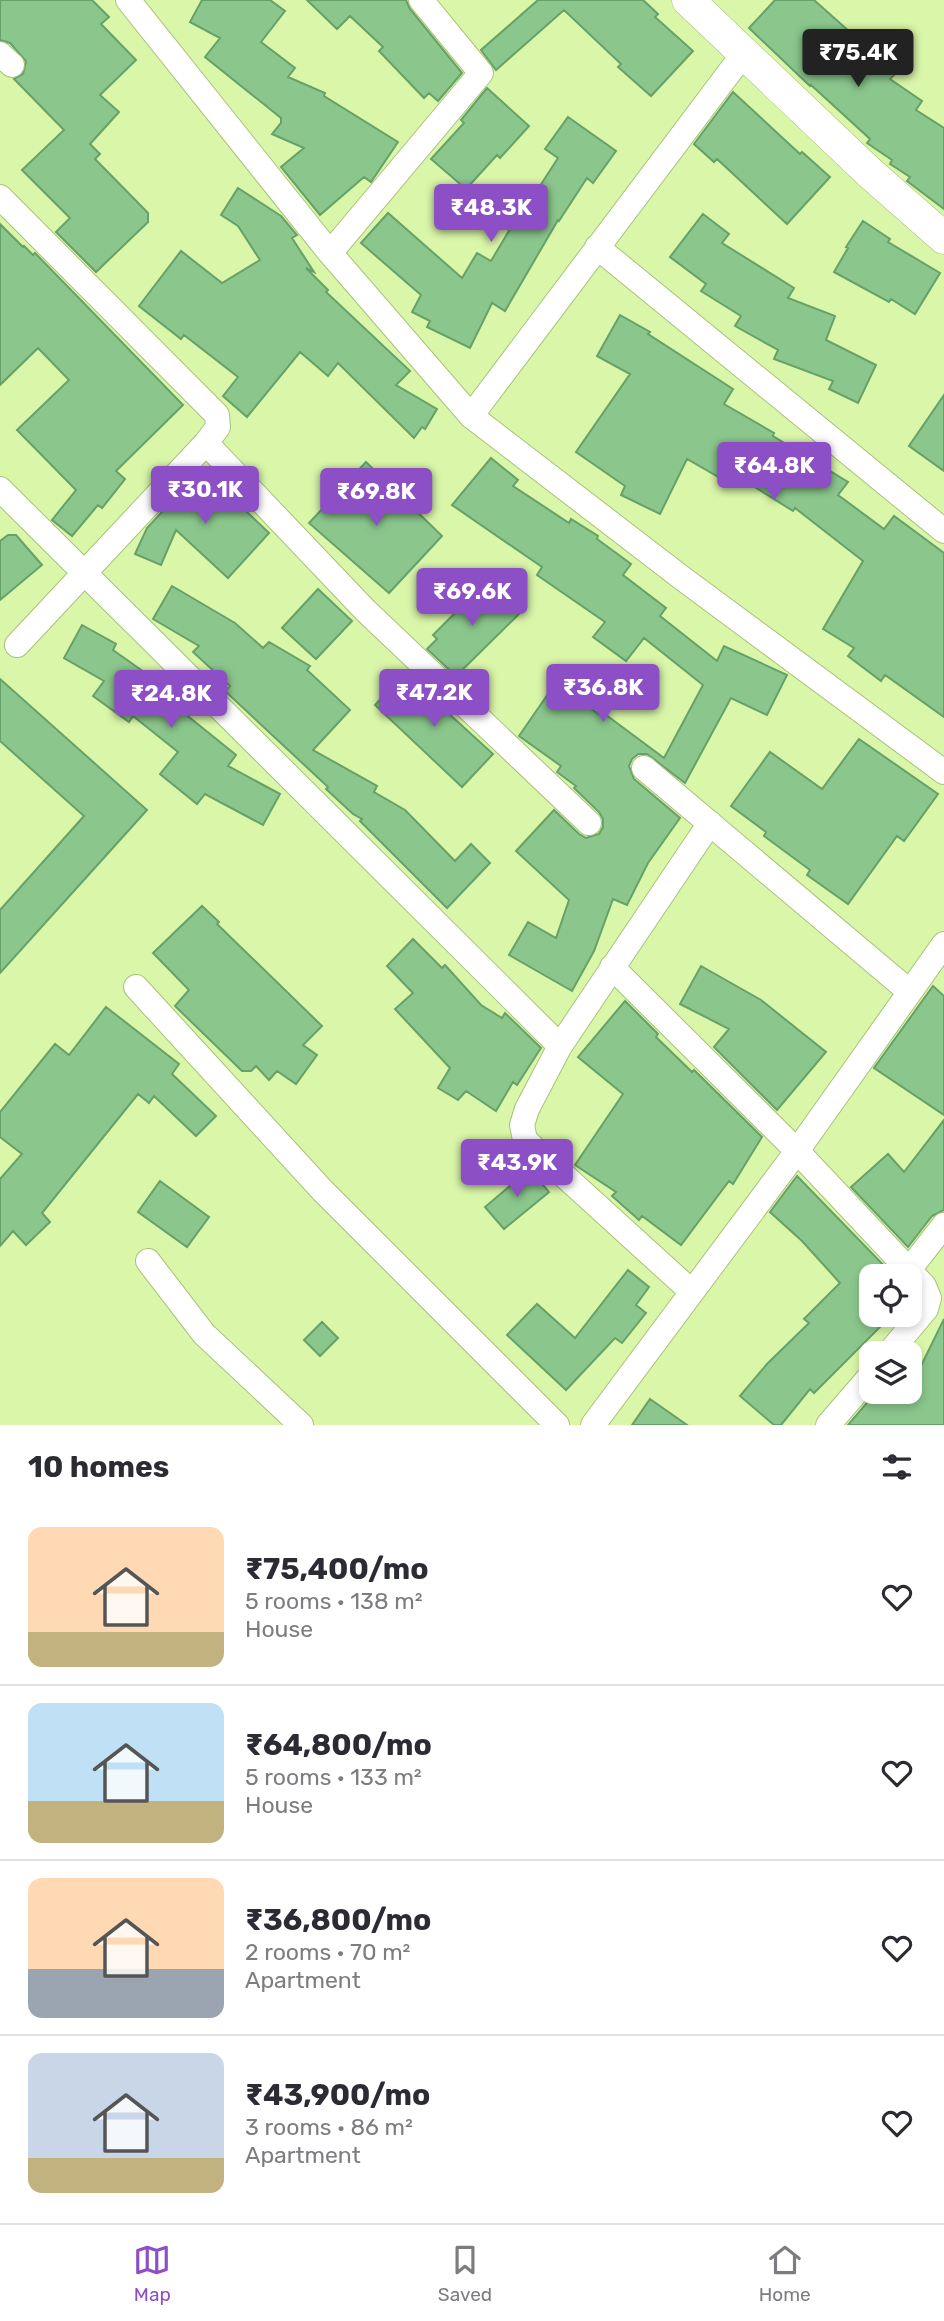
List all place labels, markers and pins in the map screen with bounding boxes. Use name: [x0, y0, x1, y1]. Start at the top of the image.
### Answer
pin: ₹75.4K: [801, 29, 915, 89]
pin: ₹48.3K: [434, 184, 548, 244]
pin: ₹64.8K: [717, 442, 831, 502]
pin: ₹30.1K: [148, 466, 262, 526]
pin: ₹69.8K: [319, 468, 433, 528]
pin: ₹69.6K: [415, 568, 529, 628]
pin: ₹36.8K: [546, 664, 660, 724]
pin: ₹24.8K: [114, 670, 228, 730]
pin: ₹47.2K: [377, 670, 491, 729]
pin: ₹43.9K: [460, 1140, 574, 1199]

